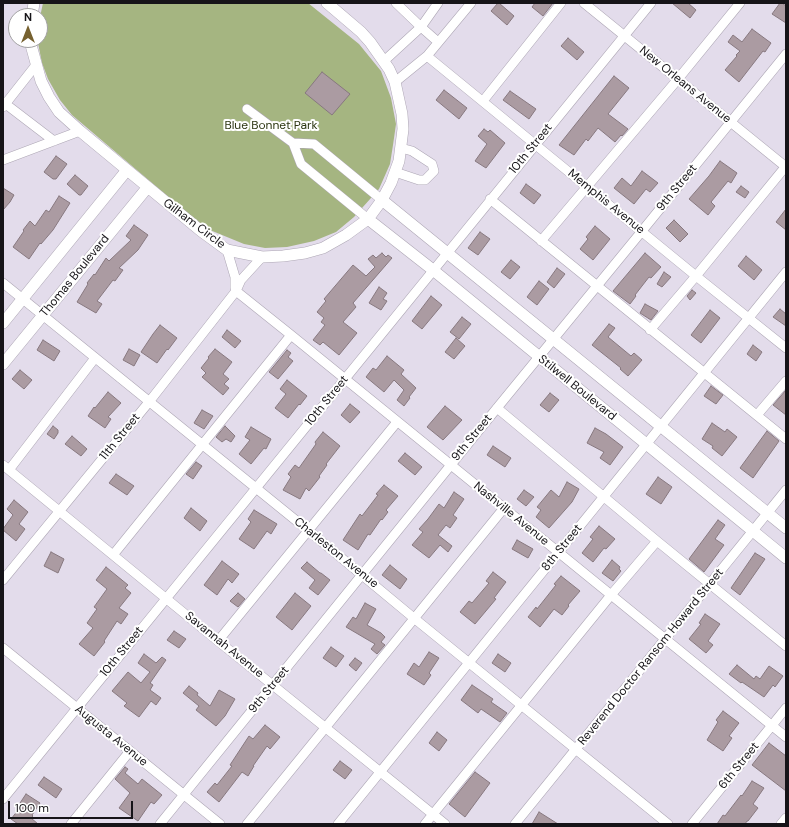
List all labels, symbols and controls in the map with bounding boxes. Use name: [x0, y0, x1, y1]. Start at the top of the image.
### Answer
north arrow: [8, 8, 48, 48]
text: N: [24, 10, 32, 24]
street label: New Orleans Avenue: [636, 44, 734, 126]
park label: Blue Bonnet Park: [224, 119, 318, 133]
street label: 10th Street: [506, 121, 556, 177]
street label: 9th Street: [654, 162, 700, 214]
street label: Memphis Avenue: [565, 167, 647, 237]
street label: Gilham Circle: [160, 196, 228, 252]
street label: Thomas Boulevard: [37, 232, 113, 320]
street label: Stilwell Boulevard: [535, 352, 619, 424]
street label: 10th Street: [302, 373, 352, 429]
street label: 11th Street: [97, 411, 143, 463]
street label: 9th Street: [449, 412, 495, 464]
street label: Nashville Avenue: [470, 479, 552, 549]
street label: Charleston Avenue: [291, 515, 381, 591]
street label: 8th Street: [539, 522, 585, 574]
street label: Reverend Doctor Ransom Howard Street: [575, 566, 727, 748]
street label: Savannah Avenue: [182, 609, 266, 681]
street label: 10th Street: [97, 624, 147, 680]
street label: 9th Street: [246, 664, 292, 716]
street label: Augusta Avenue: [72, 702, 150, 770]
street label: 6th Street: [716, 740, 762, 792]
scale bar: [10, 793, 135, 819]
text: 100 m: [15, 800, 49, 816]

